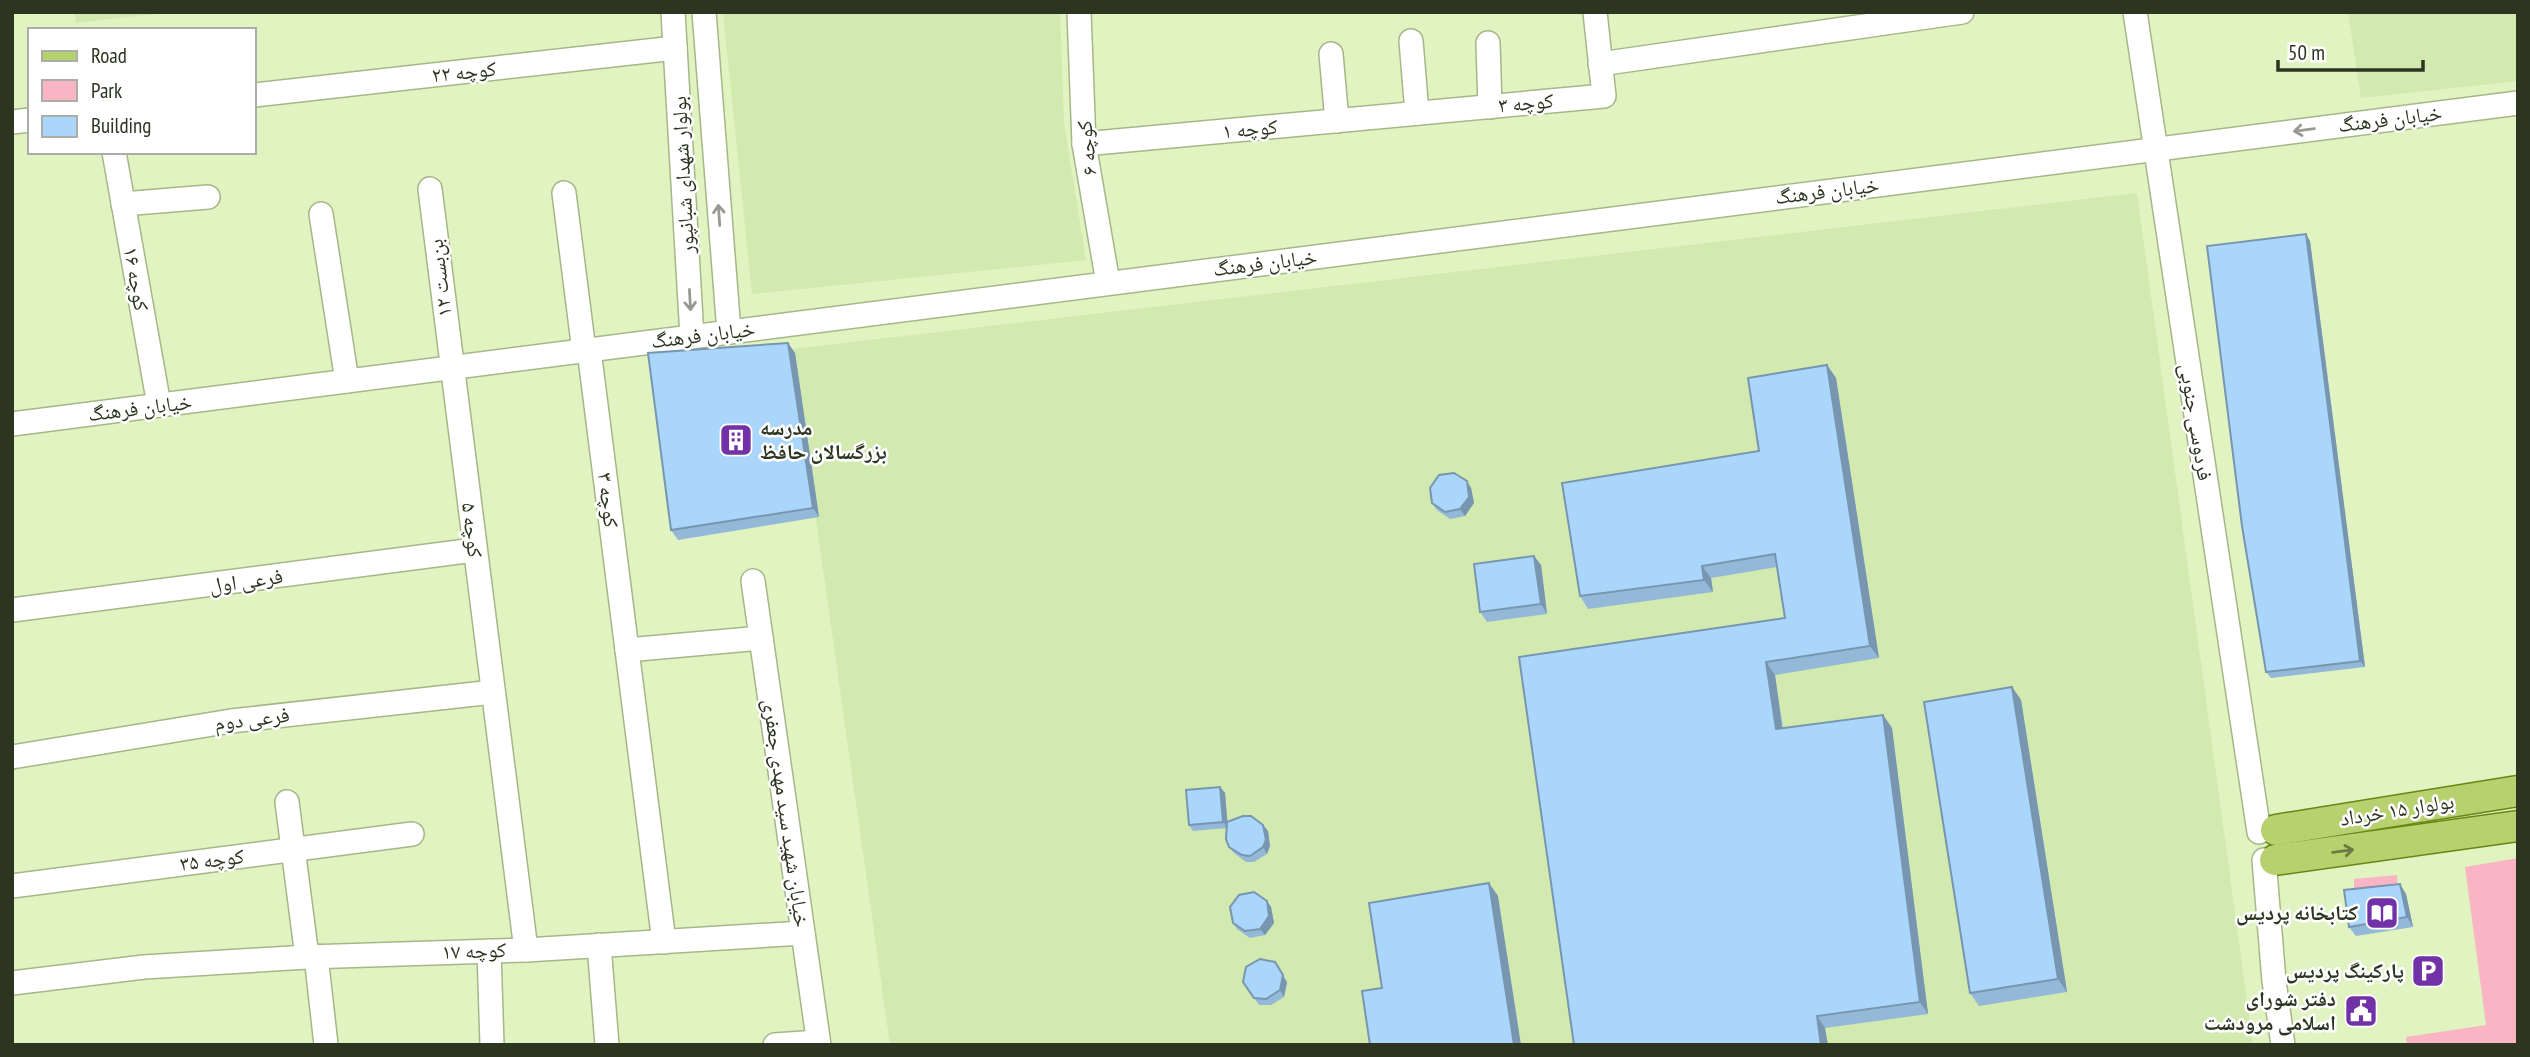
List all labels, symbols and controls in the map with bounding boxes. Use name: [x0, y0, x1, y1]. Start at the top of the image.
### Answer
legend: [28, 28, 256, 154]
scale bar: [2278, 28, 2423, 72]
text: 50 m: [2288, 39, 2325, 66]
text: Road: [91, 42, 127, 69]
street label: کوچه ۲۲: [430, 55, 498, 88]
text: Park: [91, 77, 122, 104]
street label: کوچه ۳: [1497, 87, 1555, 118]
street label: بولوار شهدای شبانپور: [665, 95, 700, 256]
street label: خیابان فرهنگ: [2336, 99, 2443, 138]
text: Building: [91, 112, 151, 139]
street label: کوچه ۱: [1221, 113, 1279, 144]
street label: کوچه ۶: [1070, 119, 1103, 177]
one-way arrow: [2293, 123, 2316, 136]
street label: خیابان فرهنگ: [1773, 171, 1880, 210]
one-way arrow: [712, 204, 725, 227]
street label: بن‌بست ۱۲: [421, 238, 458, 319]
street label: خیابان فرهنگ: [1211, 243, 1318, 282]
street label: کوچه ۱۶: [118, 245, 155, 313]
one-way arrow: [684, 289, 697, 312]
street label: خیابان فرهنگ: [649, 315, 756, 354]
street label: فردوسی جنوبی: [2174, 362, 2219, 482]
street label: خیابان فرهنگ: [86, 388, 193, 427]
place label: مدرسه بزرگسالان حافظ: [760, 414, 887, 465]
building icon: مدرسه بزرگسالان حافظ: [717, 421, 755, 459]
street label: کوچه ۳: [592, 471, 625, 529]
street label: کوچه ۵: [456, 501, 489, 559]
street label: فرعی اول: [207, 562, 285, 599]
street label: خیابان شهید سید مهدی جعفری: [757, 697, 816, 929]
street label: فرعی دوم: [213, 700, 291, 738]
street label: بولوار ۱۵ خرداد: [2338, 787, 2456, 832]
street label: کوچه ۳۵: [178, 842, 246, 877]
one-way arrow: [2331, 844, 2354, 857]
library icon: کتابخانه پردیس: [2363, 894, 2401, 932]
place label: کتابخانه پردیس: [2236, 899, 2358, 926]
street label: کوچه ۱۷: [441, 936, 507, 965]
parking icon: پارکینگ پردیس: [2409, 952, 2447, 990]
place label: پارکینگ پردیس: [2286, 957, 2404, 984]
place label: دفتر شورای اسلامی مرودشت: [2204, 985, 2336, 1036]
public building icon: دفتر شورای اسلامی مرودشت: [2342, 992, 2380, 1030]

